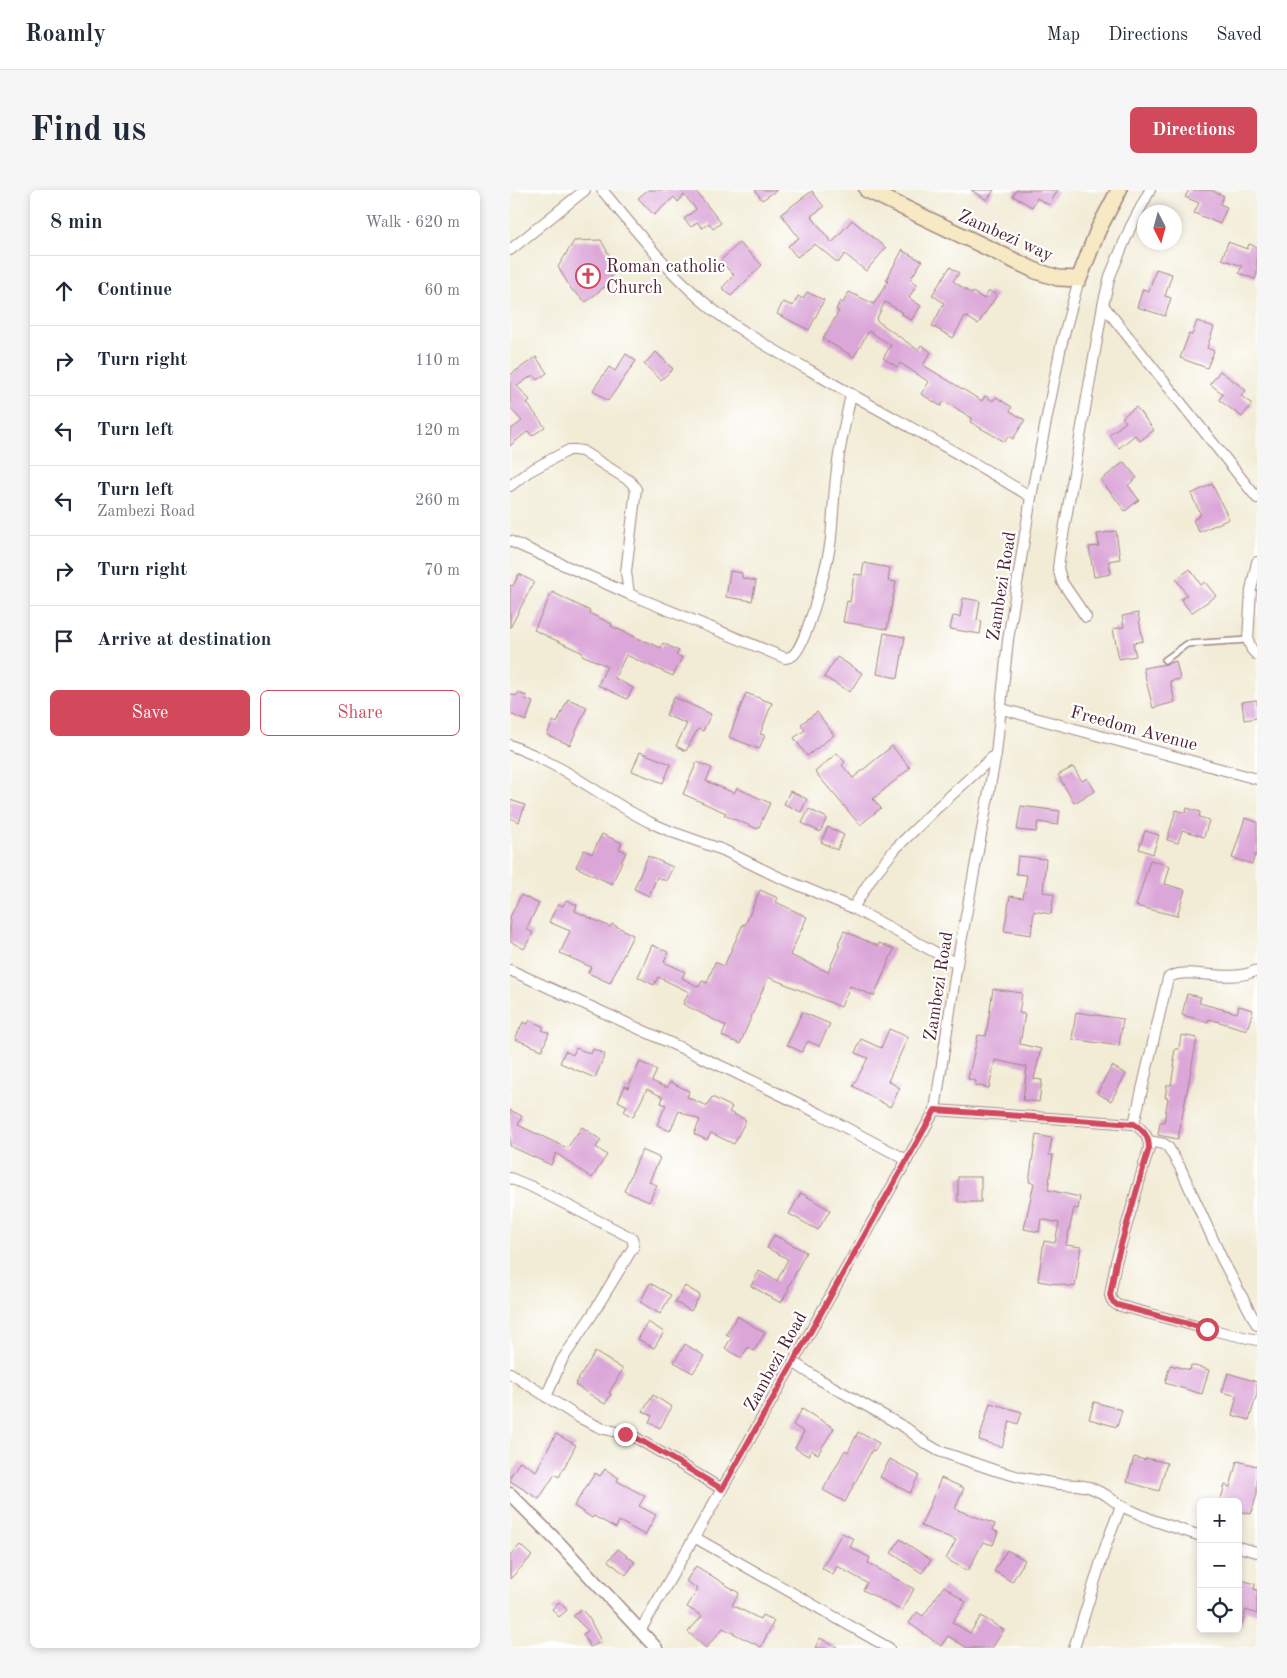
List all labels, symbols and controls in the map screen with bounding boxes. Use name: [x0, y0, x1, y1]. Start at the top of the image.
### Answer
text: Roamly: [25, 23, 106, 47]
text: Map: [1047, 26, 1080, 44]
text: Directions: [1108, 26, 1188, 44]
text: Saved: [1216, 26, 1262, 44]
button: Directions: [1130, 107, 1257, 153]
text: Find us: [30, 113, 146, 148]
north arrow: [1137, 205, 1182, 250]
street label: Zambezi way: [955, 207, 1056, 265]
text: 8 min: [50, 212, 103, 233]
text: Walk · 620 m: [365, 215, 460, 231]
place label: Roman catholic Church: [606, 258, 725, 297]
church icon: Roman catholic Church: [575, 263, 601, 289]
icon: ahead: [50, 277, 78, 305]
text: Continue: [97, 281, 172, 300]
text: 60 m: [424, 283, 460, 299]
icon: right: [50, 347, 78, 375]
text: Turn right: [97, 351, 187, 370]
text: 110 m: [415, 353, 460, 369]
icon: left: [50, 417, 78, 445]
text: Turn left: [97, 421, 174, 440]
text: 120 m: [415, 423, 460, 439]
text: Turn left: [97, 481, 174, 500]
icon: left: [50, 487, 78, 515]
text: 260 m: [415, 493, 460, 509]
text: Zambezi Road: [97, 504, 195, 520]
street label: Zambezi Road: [984, 530, 1020, 642]
icon: right: [50, 557, 78, 585]
text: Turn right: [97, 561, 187, 580]
text: 70 m: [424, 563, 460, 579]
icon: arrive: [50, 627, 78, 655]
text: Arrive at destination: [97, 631, 271, 650]
button: Save: [50, 690, 250, 736]
button: Share: [260, 690, 460, 736]
street label: Freedom Avenue: [1068, 703, 1199, 755]
street label: Zambezi Road: [921, 930, 957, 1042]
street label: Zambezi Road: [741, 1309, 810, 1414]
route start: [1196, 1318, 1219, 1341]
route end: [614, 1423, 637, 1446]
map controls: [1197, 1498, 1242, 1633]
button: +: [1197, 1498, 1242, 1543]
button: −: [1197, 1543, 1242, 1588]
button: locate: [1197, 1588, 1242, 1633]

